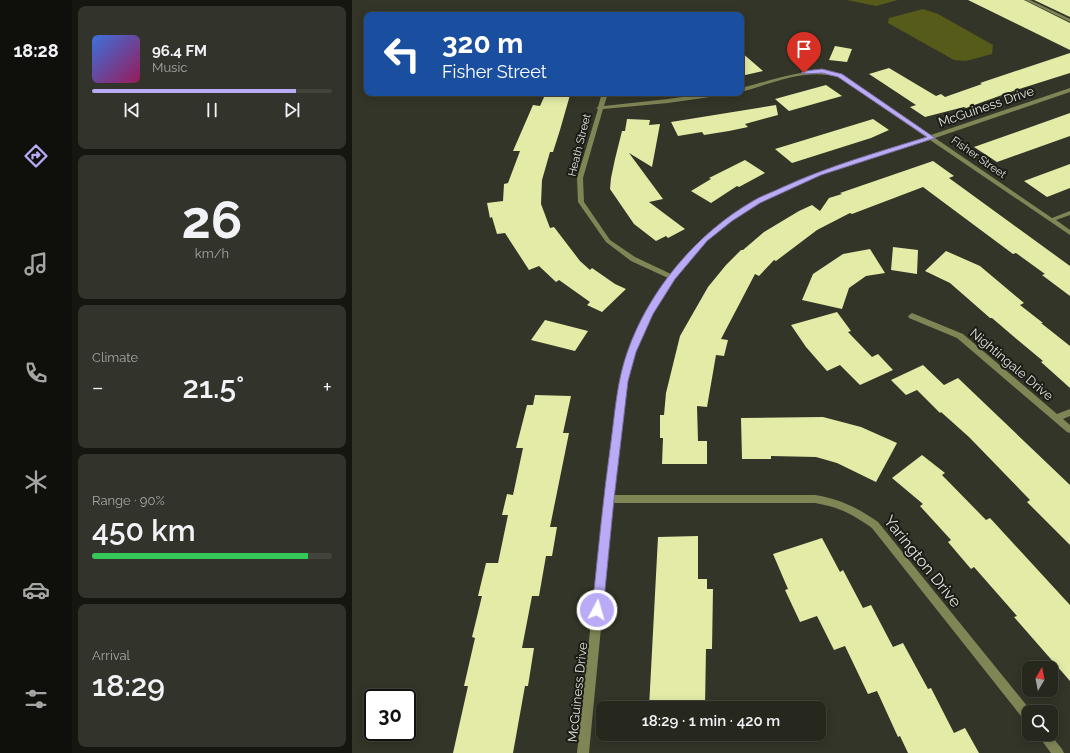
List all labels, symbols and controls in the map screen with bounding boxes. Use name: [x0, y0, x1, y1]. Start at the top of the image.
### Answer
text: 320 m: [442, 27, 523, 60]
icon: left: [376, 28, 428, 80]
pin: [787, 32, 821, 73]
icon: arrive: [793, 38, 815, 60]
text: 18:28: [13, 40, 59, 61]
text: 96.4 FM: [152, 42, 207, 60]
text: Music: [152, 60, 187, 75]
text: Fisher Street: [442, 61, 547, 82]
street label: McGuiness Drive: [936, 83, 1036, 130]
icon: previous: [121, 99, 143, 121]
icon: pause: [201, 99, 223, 121]
icon: next: [281, 99, 303, 121]
street label: Heath Street: [565, 112, 594, 178]
street label: Fisher Street: [949, 134, 1009, 181]
icon: directions: [22, 142, 50, 170]
text: 26: [182, 189, 242, 250]
text: km/h: [195, 246, 229, 261]
icon: music: [22, 250, 50, 278]
street label: Nightingale Drive: [967, 325, 1057, 404]
text: Climate: [92, 350, 138, 365]
icon: phone: [22, 359, 50, 387]
text: 21.5°: [182, 370, 244, 405]
text: −: [92, 374, 104, 400]
text: +: [323, 374, 332, 400]
icon: climate: [22, 468, 50, 496]
text: Range · 90%: [92, 493, 165, 508]
street label: Yarington Drive: [880, 512, 965, 611]
text: 450 km: [92, 513, 196, 548]
icon: car: [22, 576, 50, 604]
position arrow: [576, 589, 618, 631]
street label: McGuiness Drive: [565, 641, 590, 743]
text: Arrival: [92, 648, 130, 663]
north arrow: [1022, 661, 1058, 697]
map controls: [1022, 661, 1058, 741]
text: 18:29: [92, 668, 165, 703]
icon: filters: [22, 685, 50, 713]
speed limit sign: 30: [364, 689, 416, 741]
button: search: [1022, 705, 1058, 741]
text: 18:29 · 1 min · 420 m: [642, 712, 780, 730]

